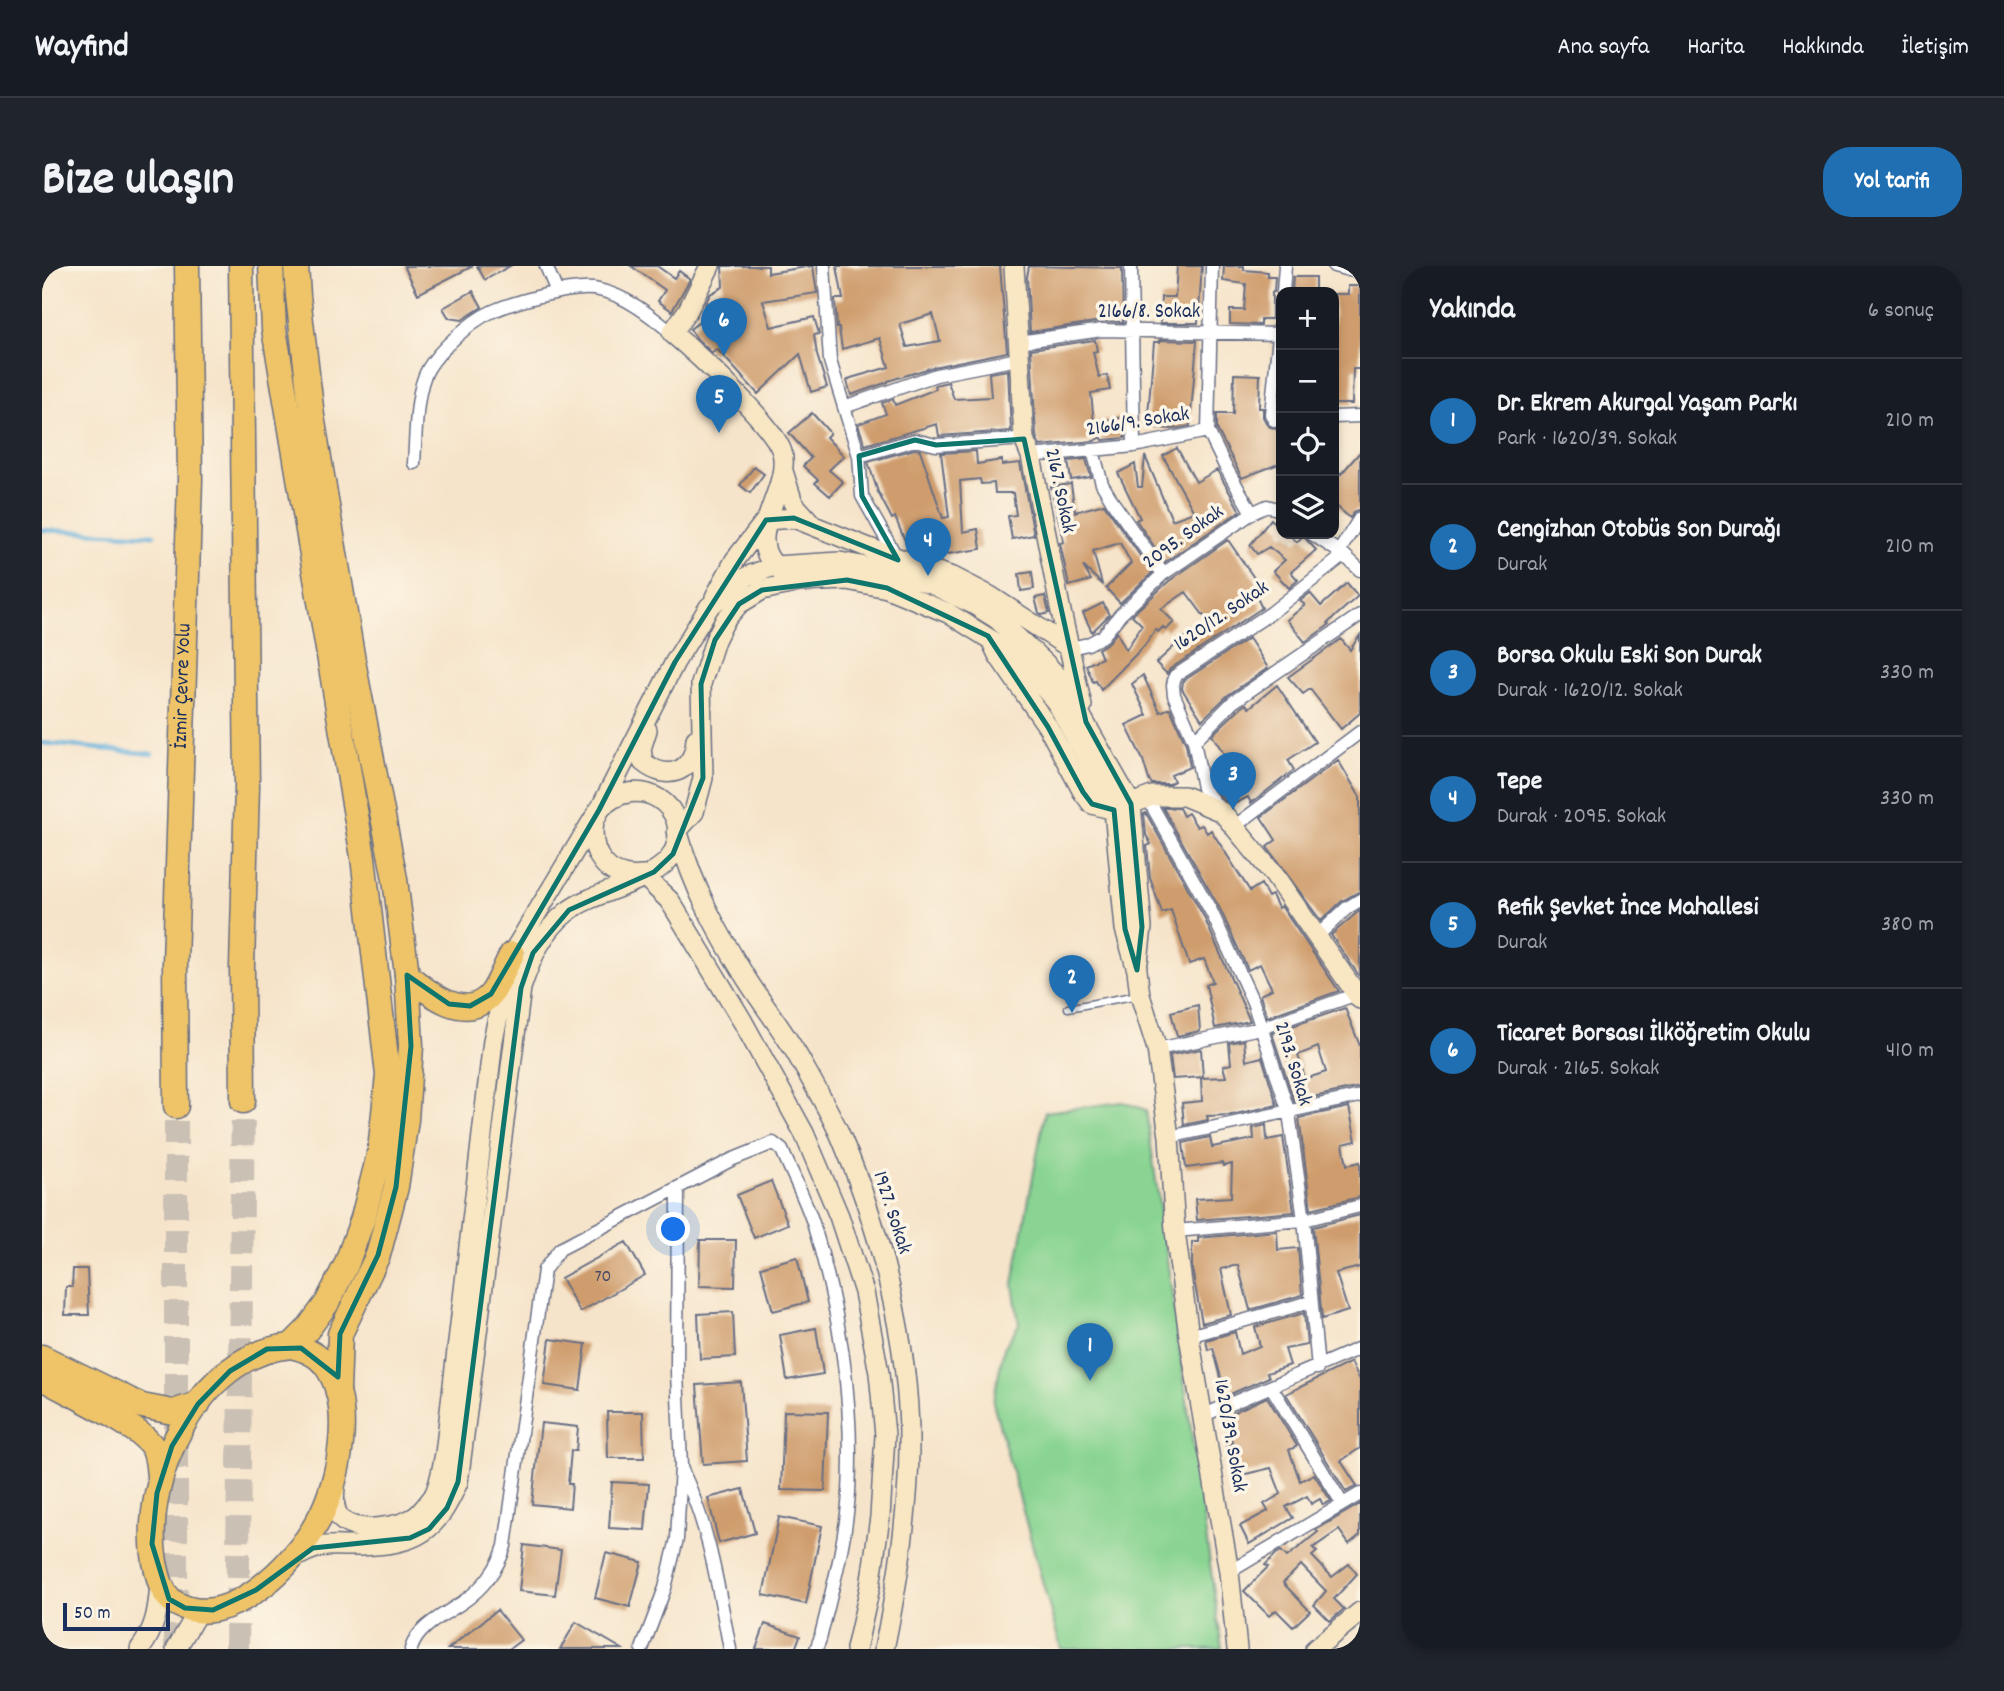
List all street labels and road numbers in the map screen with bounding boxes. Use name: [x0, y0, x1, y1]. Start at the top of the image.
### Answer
street label: 2166/8. Sokak: [1098, 298, 1200, 328]
street label: 2166/9. Sokak: [1084, 400, 1192, 446]
street label: 2167. Sokak: [1035, 446, 1083, 536]
street label: 2095. Sokak: [1137, 498, 1231, 578]
street label: 1620/12. Sokak: [1168, 574, 1276, 660]
street label: İzmir Çevre Yolu: [167, 623, 201, 749]
street label: 2193. Sokak: [1265, 1018, 1319, 1110]
street label: 1927. Sokak: [864, 1168, 918, 1258]
street label: 1620/39. Sokak: [1204, 1377, 1254, 1495]

